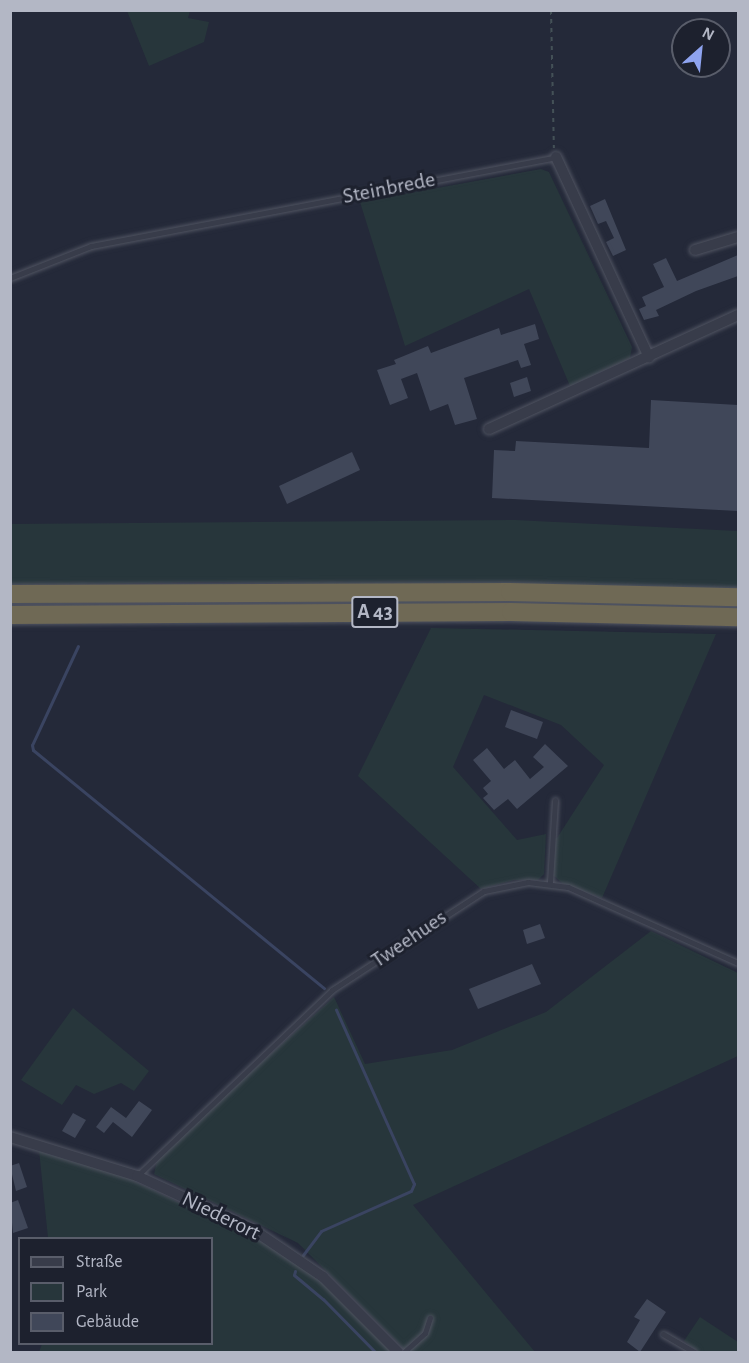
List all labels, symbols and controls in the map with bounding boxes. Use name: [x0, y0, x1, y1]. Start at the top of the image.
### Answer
north arrow: [671, 18, 731, 78]
text: N: [700, 24, 717, 43]
street label: Steinbrede: [340, 166, 438, 210]
road number: A 43: [351, 594, 399, 630]
street label: Tweehues: [366, 904, 452, 974]
street label: Niederort: [178, 1186, 264, 1246]
legend: [18, 1237, 213, 1345]
text: Straße: [76, 1253, 122, 1271]
text: Park: [76, 1283, 107, 1301]
text: Gebäude: [76, 1313, 139, 1331]

